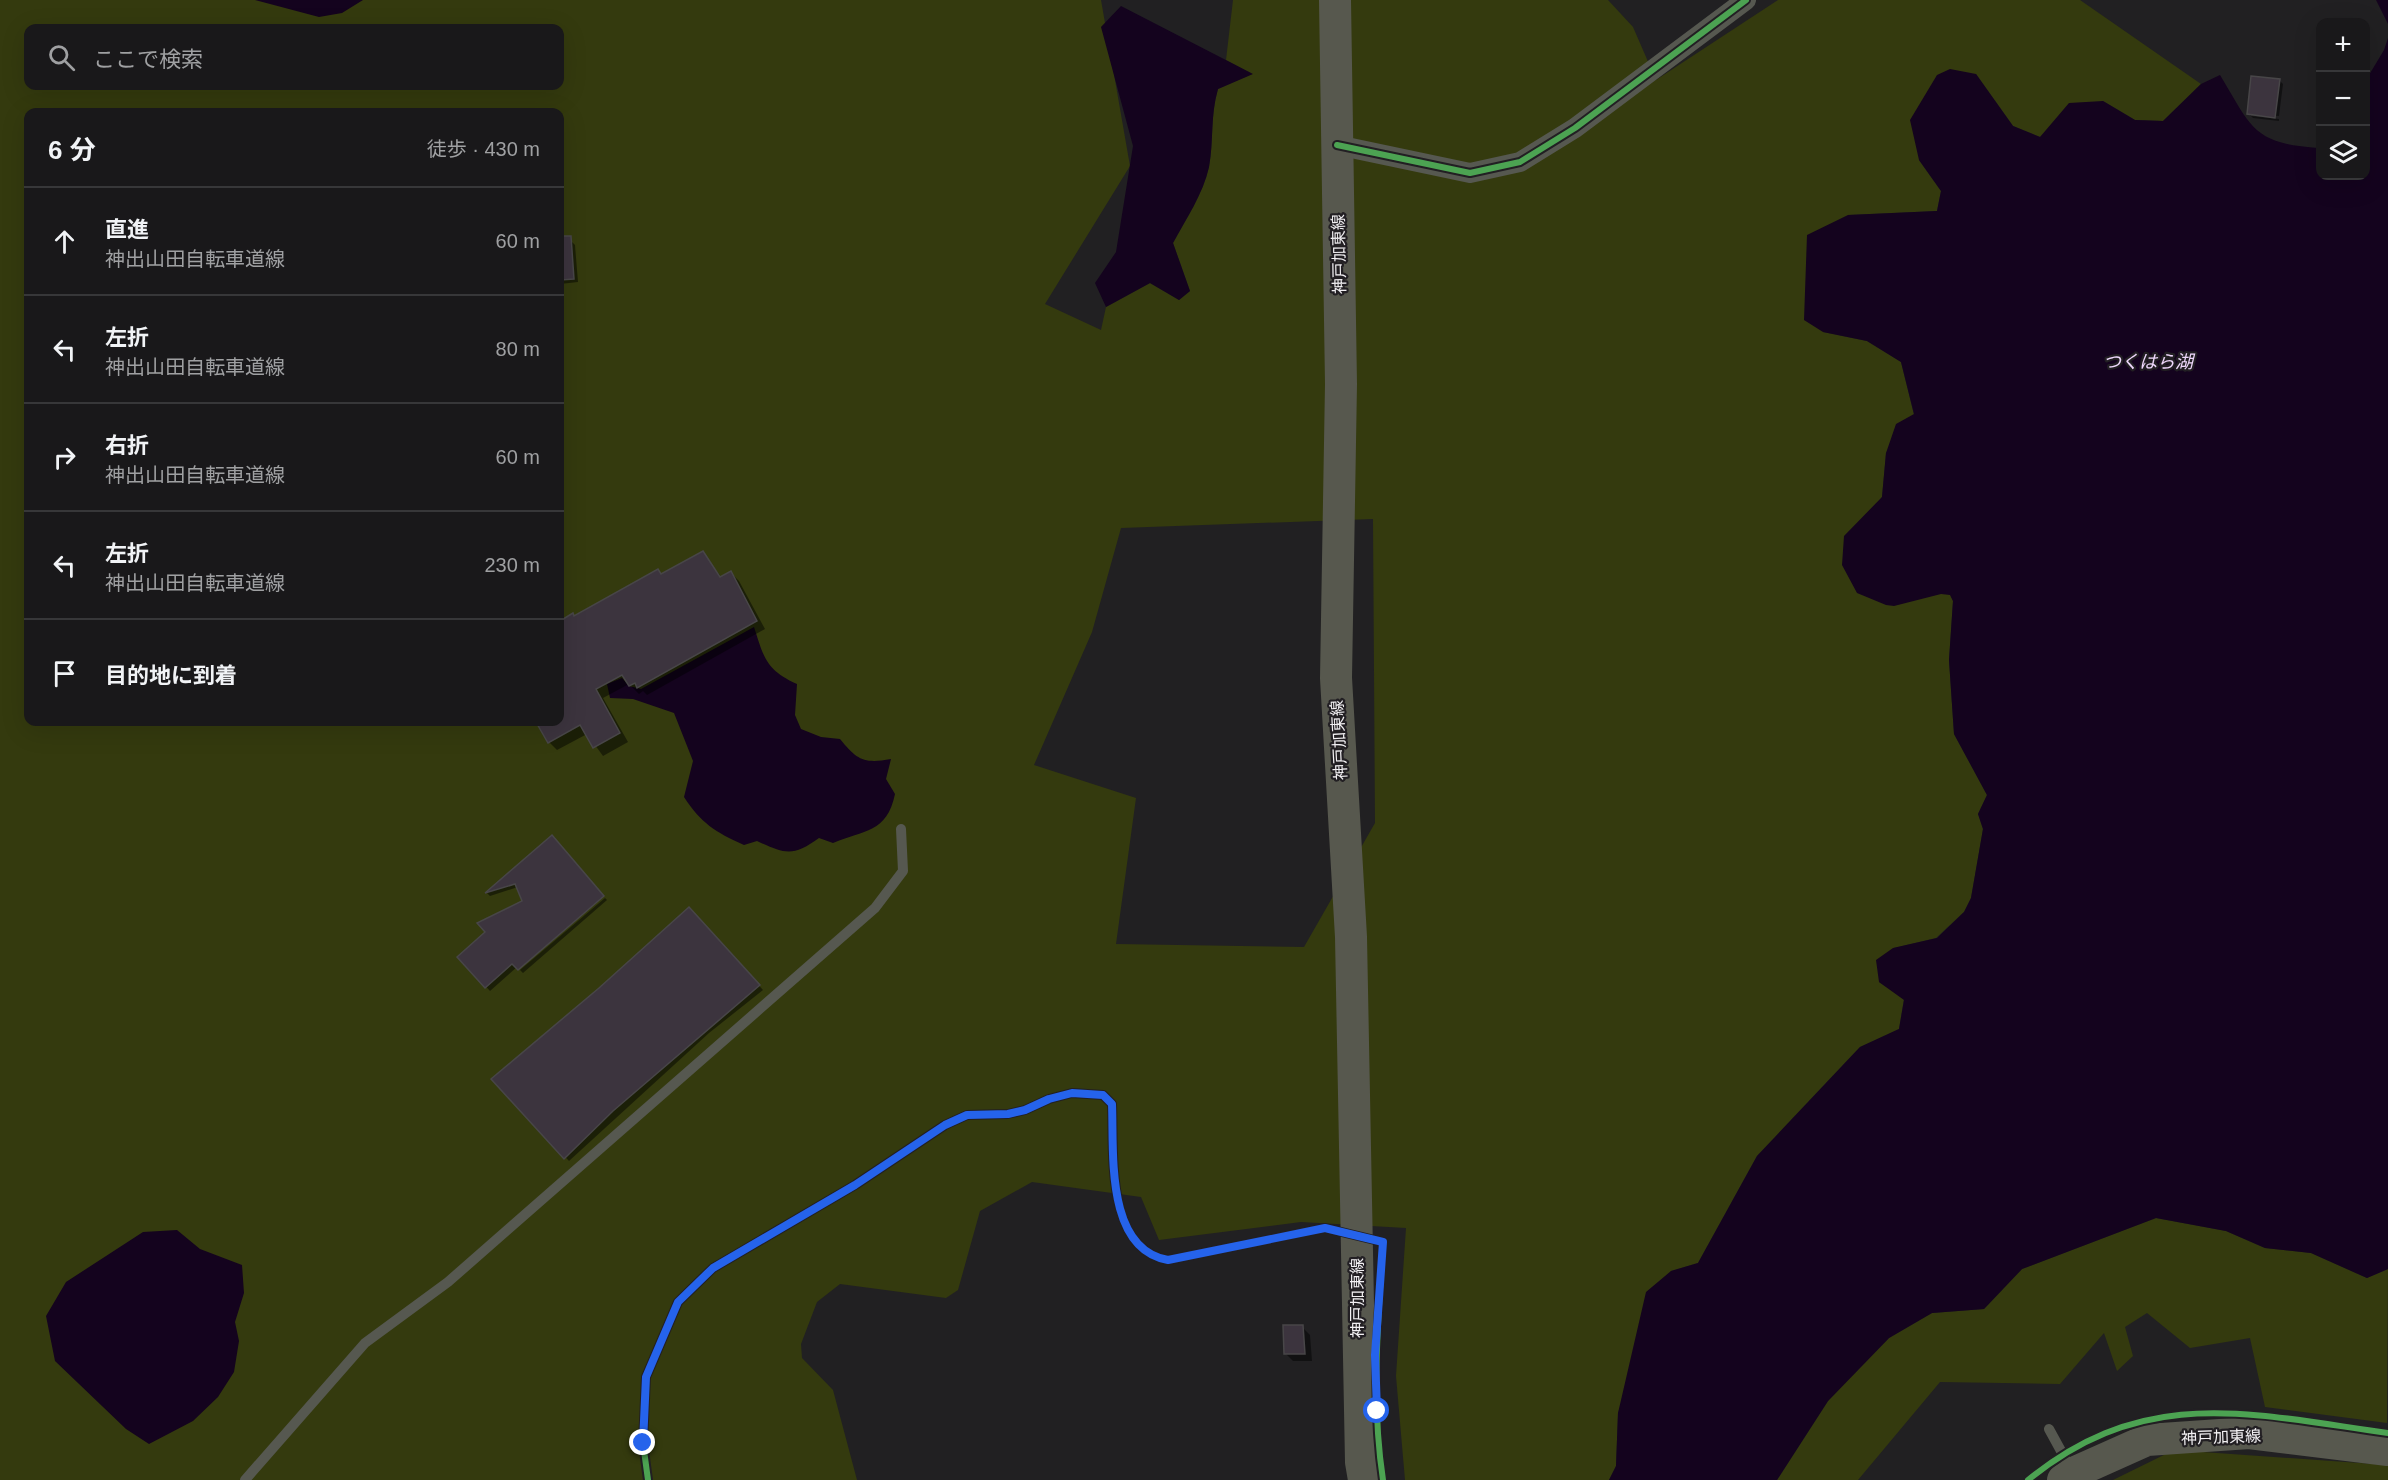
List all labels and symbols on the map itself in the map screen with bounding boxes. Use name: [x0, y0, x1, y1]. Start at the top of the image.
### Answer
street label: 神戸加東線: [1330, 214, 1348, 294]
water label: つくはら湖: [2103, 352, 2196, 372]
street label: 神戸加東線: [1328, 700, 1350, 780]
street label: 神戸加東線: [1349, 1258, 1366, 1338]
route start: [1363, 1397, 1389, 1423]
street label: 神戸加東線: [2181, 1427, 2261, 1447]
route end: [629, 1429, 655, 1455]

